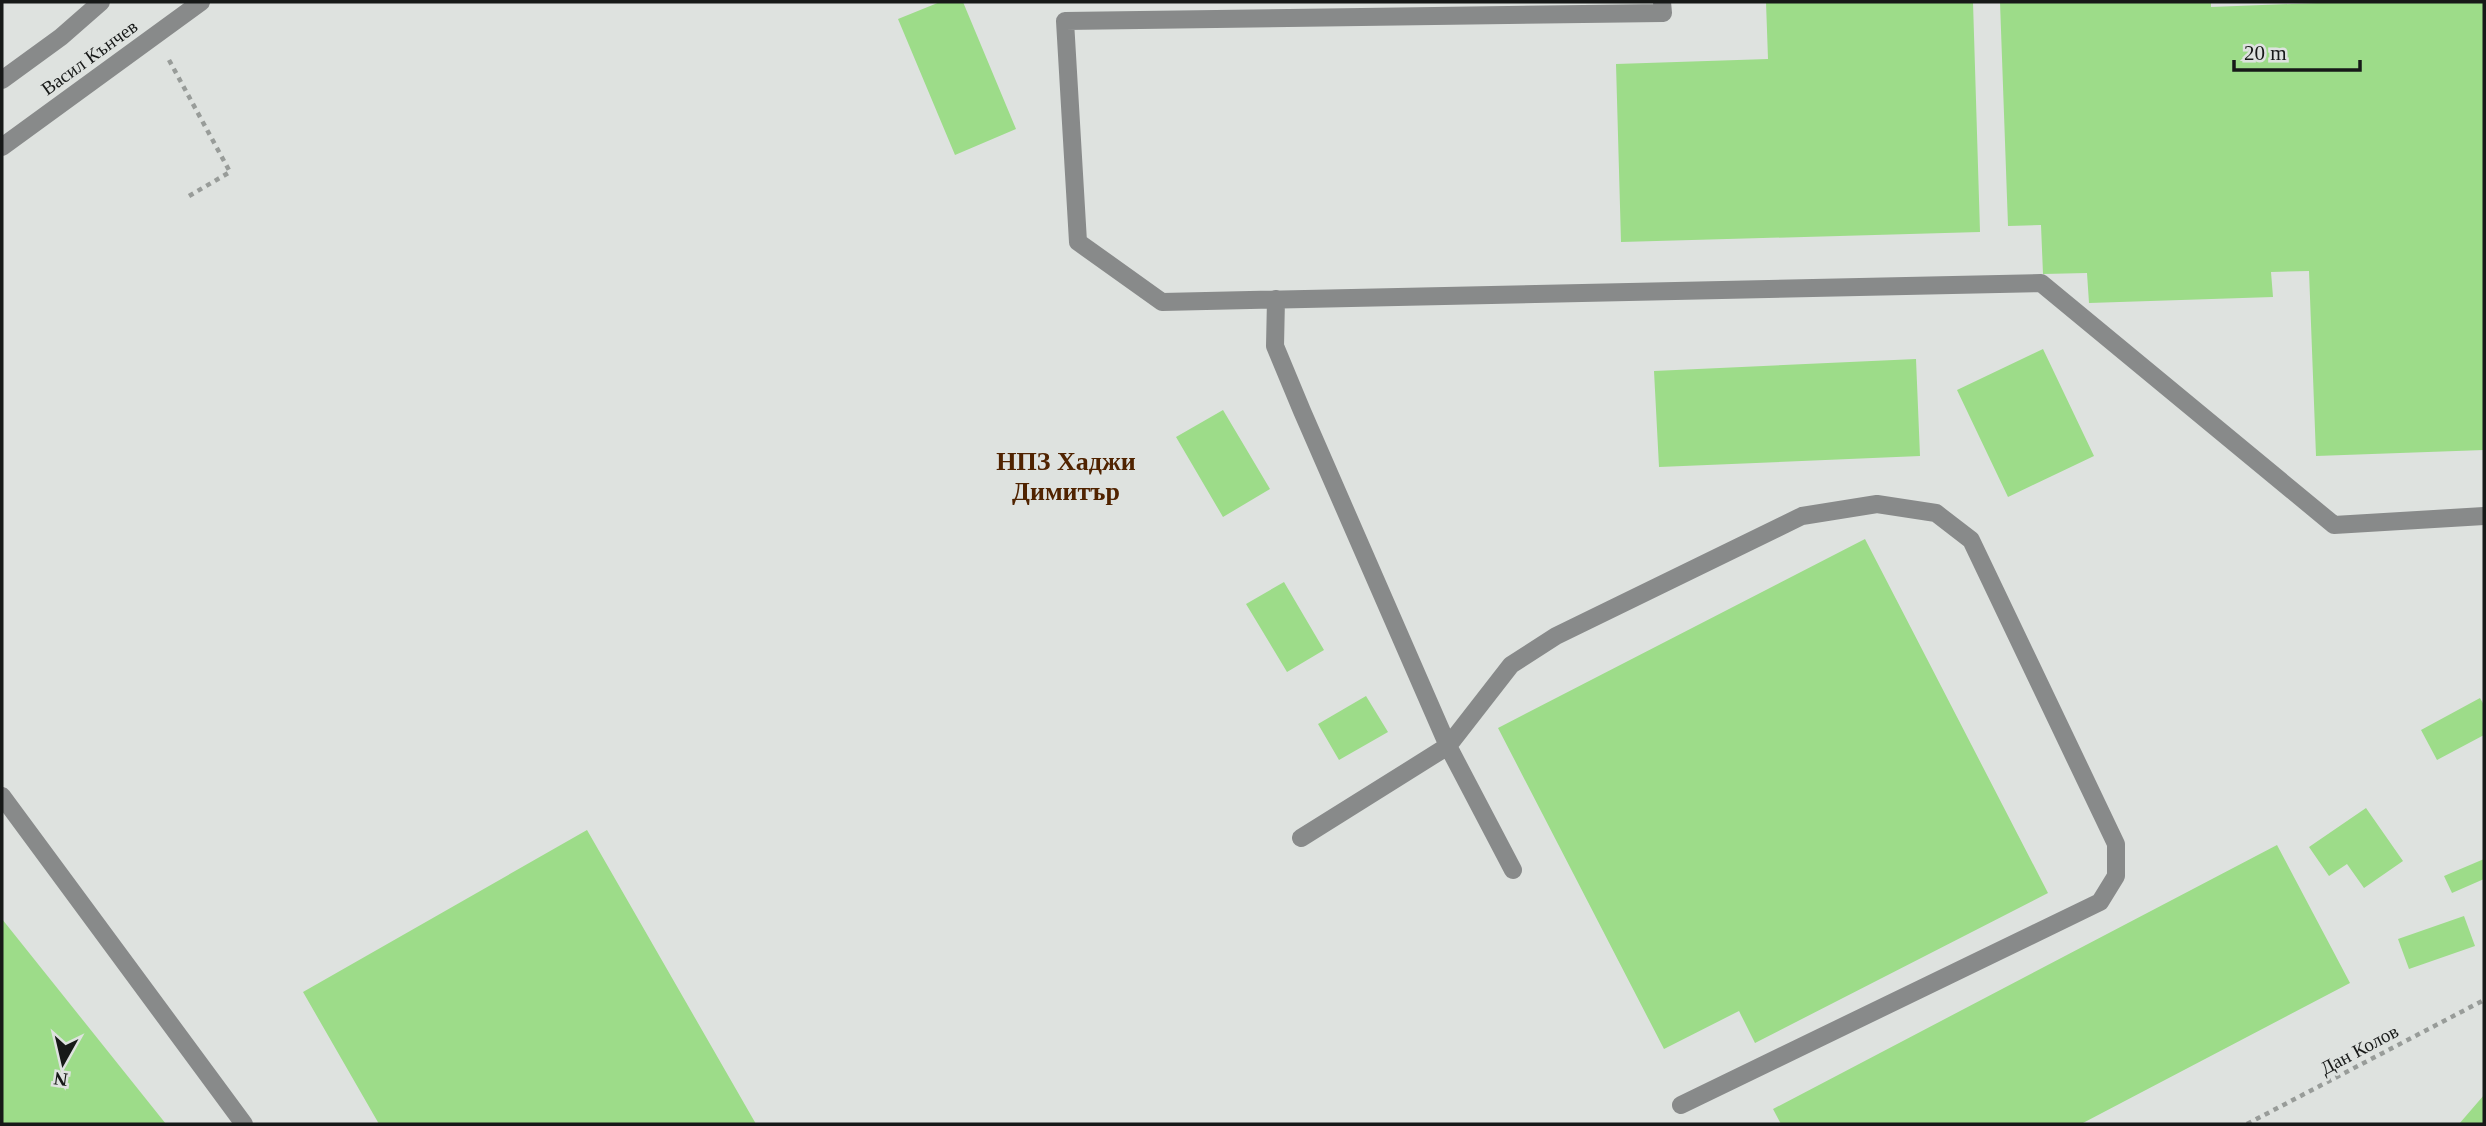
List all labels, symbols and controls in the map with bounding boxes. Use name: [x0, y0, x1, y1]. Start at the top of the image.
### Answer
street label: Васил Кънчев: [37, 16, 141, 99]
scale bar: [2234, 28, 2360, 72]
text: 20 m: [2244, 41, 2287, 65]
district label: НПЗ Хаджи Димитър: [996, 447, 1136, 506]
street label: Дан Колов: [2317, 1020, 2402, 1079]
north arrow: [28, 1028, 98, 1098]
text: N: [52, 1068, 69, 1091]

